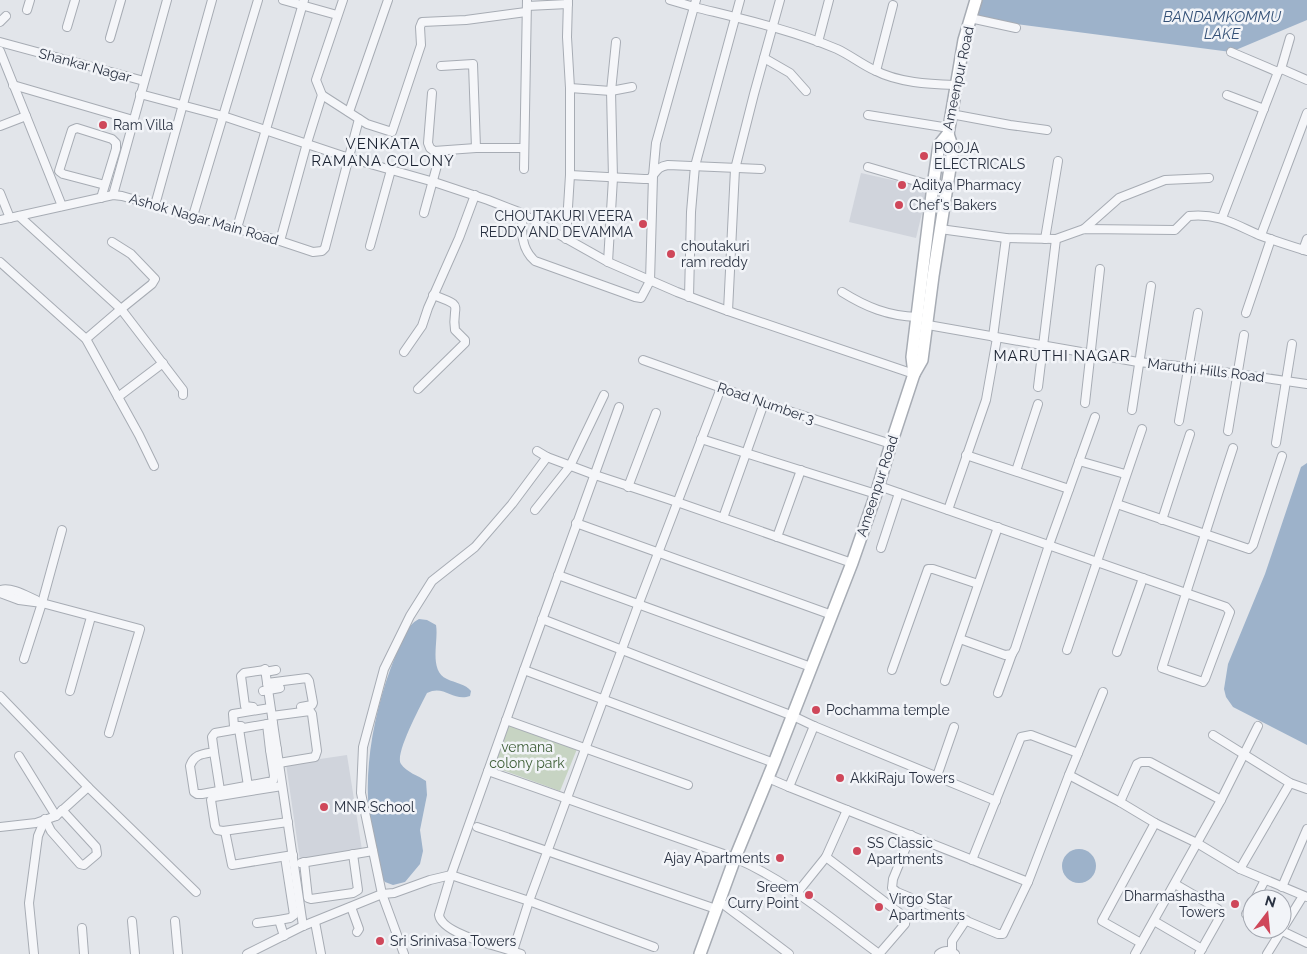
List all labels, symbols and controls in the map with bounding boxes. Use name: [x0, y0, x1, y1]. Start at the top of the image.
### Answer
water label: BANDAMKOMMU LAKE: [1163, 8, 1281, 43]
street label: Ameenpur Road: [939, 25, 977, 131]
street label: Shankar Nagar: [37, 45, 133, 85]
place label: Ram Villa: [113, 117, 173, 133]
marker: Ram Villa: [97, 119, 109, 131]
district label: VENKATA RAMANA COLONY: [311, 135, 455, 170]
place label: POOJA ELECTRICALS: [934, 140, 1026, 172]
marker: POOJA ELECTRICALS: [918, 150, 930, 162]
place label: Aditya Pharmacy: [912, 177, 1022, 193]
marker: Aditya Pharmacy: [896, 179, 908, 191]
street label: Ashok Nagar Main Road: [127, 190, 281, 248]
place label: Chef's Bakers: [909, 197, 997, 213]
marker: Chef's Bakers: [893, 199, 905, 211]
place label: CHOUTAKURI VEERA REDDY AND DEVAMMA: [480, 208, 634, 240]
marker: CHOUTAKURI VEERA REDDY AND DEVAMMA: [637, 218, 649, 230]
place label: choutakuri ram reddy: [681, 238, 750, 270]
marker: choutakuri ram reddy: [665, 248, 677, 260]
district label: MARUTHI NAGAR: [993, 347, 1131, 365]
street label: Maruthi Hills Road: [1147, 355, 1265, 385]
street label: Road Number 3: [715, 379, 817, 427]
street label: Ameenpur Road: [853, 433, 901, 539]
place label: Pochamma temple: [826, 702, 950, 718]
marker: Pochamma temple: [810, 704, 822, 716]
park label: vemana colony park: [489, 739, 565, 771]
place label: AkkiRaju Towers: [850, 770, 955, 786]
marker: AkkiRaju Towers: [834, 772, 846, 784]
place label: MNR School: [334, 799, 415, 815]
marker: MNR School: [318, 801, 330, 813]
place label: SS Classic Apartments: [867, 835, 943, 867]
marker: SS Classic Apartments: [851, 845, 863, 857]
place label: Ajay Apartments: [664, 850, 770, 866]
marker: Ajay Apartments: [774, 852, 786, 864]
place label: Sreem Curry Point: [728, 879, 799, 911]
place label: Dharmashastha Towers: [1124, 888, 1225, 920]
marker: Sreem Curry Point: [803, 889, 815, 901]
north arrow: [1242, 889, 1292, 939]
place label: Virgo Star Apartments: [889, 891, 965, 923]
text: N: [1263, 892, 1278, 911]
marker: Dharmashastha Towers: [1229, 898, 1241, 910]
marker: Virgo Star Apartments: [873, 901, 885, 913]
place label: Sri Srinivasa Towers: [390, 933, 516, 949]
marker: Sri Srinivasa Towers: [374, 935, 386, 947]

